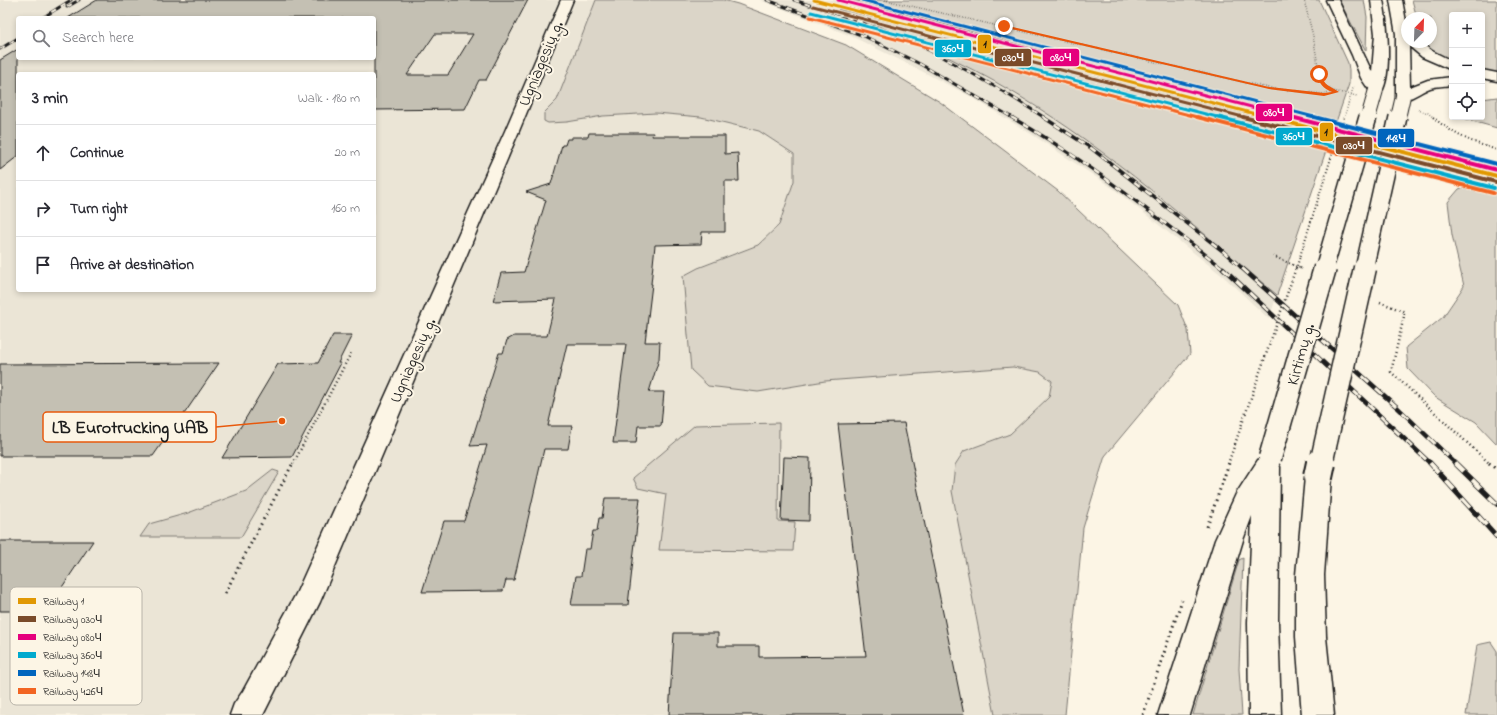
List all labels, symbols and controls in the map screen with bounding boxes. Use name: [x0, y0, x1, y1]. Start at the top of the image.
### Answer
north arrow: [1401, 12, 1437, 48]
map controls: [1449, 12, 1485, 120]
button: +: [1449, 12, 1485, 48]
search box: [16, 16, 376, 60]
street label: Ugniagesių g.: [512, 16, 573, 111]
route end: [995, 17, 1013, 35]
icon: search: [30, 27, 52, 49]
text: Search here: [62, 27, 134, 49]
line badge: 1: [977, 34, 992, 54]
text: 1: [983, 37, 987, 53]
line badge: 360Ч: [934, 39, 972, 58]
text: 360Ч: [941, 41, 964, 57]
line badge: 030Ч: [994, 48, 1032, 67]
line badge: 080Ч: [1042, 48, 1080, 67]
button: −: [1449, 48, 1485, 84]
text: 030Ч: [1001, 50, 1024, 66]
text: 080Ч: [1049, 50, 1072, 66]
route start: [1310, 65, 1328, 83]
button: locate: [1449, 84, 1485, 120]
text: 3 min: [32, 86, 68, 111]
text: Walk · 180 m: [298, 89, 360, 108]
line badge: 080Ч: [1255, 103, 1293, 122]
text: 080Ч: [1262, 105, 1285, 121]
line badge: 1: [1319, 122, 1334, 142]
text: 1: [1324, 125, 1328, 141]
line badge: 360Ч: [1275, 127, 1313, 146]
line badge: 148Ч: [1377, 128, 1415, 148]
text: 360Ч: [1282, 129, 1305, 145]
text: 148Ч: [1386, 131, 1406, 147]
line badge: 030Ч: [1335, 136, 1373, 155]
text: 030Ч: [1342, 138, 1365, 154]
icon: ahead: [32, 142, 54, 164]
text: Continue: [70, 142, 124, 164]
text: 20 m: [335, 143, 360, 162]
icon: right: [32, 198, 54, 220]
text: Turn right: [70, 198, 128, 220]
text: 160 m: [331, 199, 360, 218]
icon: arrive: [32, 254, 54, 276]
text: Arrive at destination: [70, 254, 194, 276]
street label: Ugniagesių g.: [383, 313, 445, 408]
street label: Kirtimų g.: [1281, 320, 1324, 389]
callout: LB Eurotrucking UAB: [43, 412, 216, 442]
text: LB Eurotrucking UAB: [52, 416, 208, 443]
legend: [10, 587, 142, 705]
text: Railway 1: [43, 594, 85, 611]
text: Railway 030Ч: [43, 612, 102, 629]
text: Railway 080Ч: [43, 630, 102, 647]
text: Railway 360Ч: [43, 648, 102, 665]
text: Railway 148Ч: [43, 666, 100, 683]
text: Railway 426Ч: [43, 684, 103, 701]

